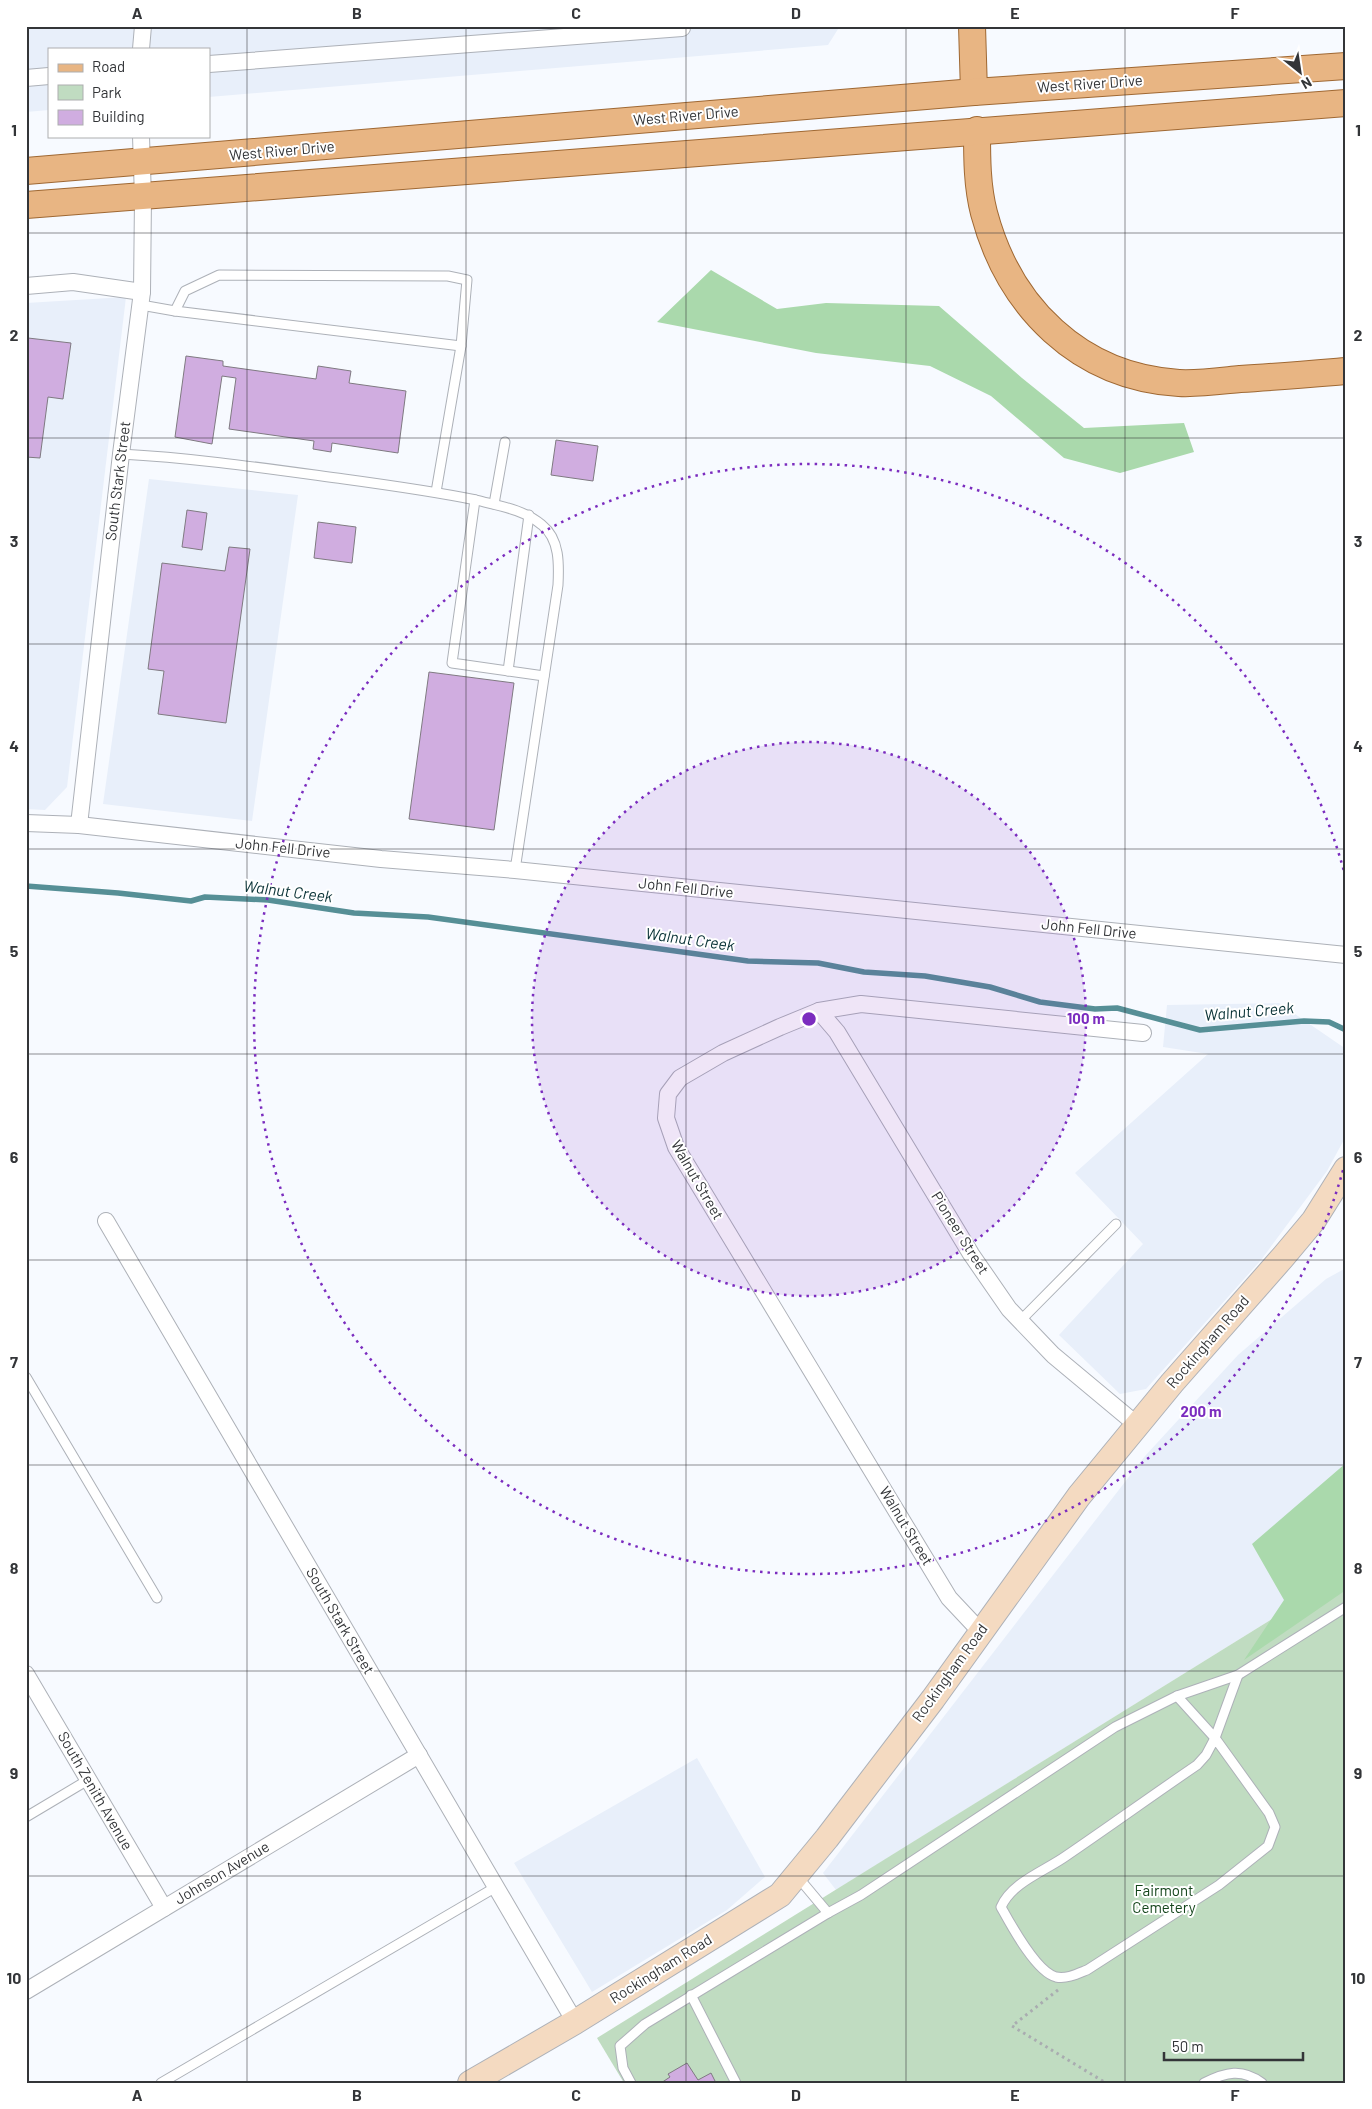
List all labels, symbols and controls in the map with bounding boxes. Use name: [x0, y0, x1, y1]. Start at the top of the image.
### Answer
text: A: [132, 3, 143, 22]
text: B: [352, 3, 362, 22]
text: C: [571, 3, 581, 22]
text: D: [791, 3, 801, 22]
text: E: [1010, 3, 1020, 22]
text: F: [1231, 3, 1240, 22]
legend: [48, 48, 210, 138]
north arrow: [1274, 48, 1324, 98]
text: Road: [92, 57, 125, 75]
street label: West River Drive: [1037, 70, 1143, 96]
text: N: [1298, 74, 1315, 93]
text: Park: [92, 83, 122, 101]
street label: West River Drive: [632, 101, 739, 129]
text: Building: [92, 107, 145, 125]
text: 1: [11, 120, 17, 139]
text: 1: [1355, 120, 1361, 139]
street label: West River Drive: [228, 136, 335, 164]
text: 2: [10, 325, 19, 344]
text: 2: [1354, 325, 1363, 344]
street label: South Stark Street: [101, 420, 133, 542]
text: 3: [10, 531, 18, 550]
text: 3: [1354, 531, 1362, 550]
text: 4: [9, 736, 19, 755]
text: 4: [1353, 736, 1363, 755]
street label: John Fell Drive: [235, 833, 331, 861]
street label: John Fell Drive: [638, 873, 734, 901]
water label: Walnut Creek: [242, 876, 334, 905]
street label: John Fell Drive: [1041, 914, 1137, 942]
water label: Walnut Creek: [644, 923, 736, 954]
text: 5: [10, 941, 19, 960]
text: 5: [1354, 941, 1363, 960]
water label: Walnut Creek: [1203, 997, 1295, 1024]
text: 100 m: [1067, 1009, 1105, 1027]
centre of rings: [800, 1010, 818, 1028]
street label: Walnut Street: [668, 1136, 728, 1223]
text: 6: [10, 1147, 19, 1166]
text: 6: [1354, 1147, 1363, 1166]
street label: Pioneer Street: [928, 1188, 993, 1277]
street label: Rockingham Road: [1162, 1291, 1252, 1391]
text: 7: [10, 1352, 18, 1371]
text: 7: [1354, 1352, 1362, 1371]
text: 200 m: [1180, 1402, 1222, 1420]
street label: Walnut Street: [876, 1483, 938, 1568]
text: 8: [10, 1558, 19, 1577]
text: 8: [1354, 1558, 1363, 1577]
street label: South Stark Street: [303, 1564, 379, 1677]
street label: Rockingham Road: [908, 1620, 991, 1725]
street label: South Zenith Avenue: [55, 1728, 137, 1853]
text: 9: [10, 1763, 18, 1782]
text: 9: [1354, 1763, 1362, 1782]
street label: Johnson Avenue: [171, 1837, 272, 1907]
park label: Fairmont Cemetery: [1132, 1881, 1196, 1916]
street label: Rockingham Road: [606, 1930, 715, 2007]
text: 10: [7, 1968, 21, 1987]
text: 10: [1351, 1968, 1365, 1987]
scale bar: [1164, 2029, 1303, 2061]
text: 50 m: [1172, 2037, 1204, 2055]
text: A: [132, 2085, 143, 2104]
text: B: [352, 2085, 362, 2104]
text: C: [571, 2085, 581, 2104]
text: D: [791, 2085, 801, 2104]
text: E: [1010, 2085, 1020, 2104]
text: F: [1231, 2085, 1240, 2104]

